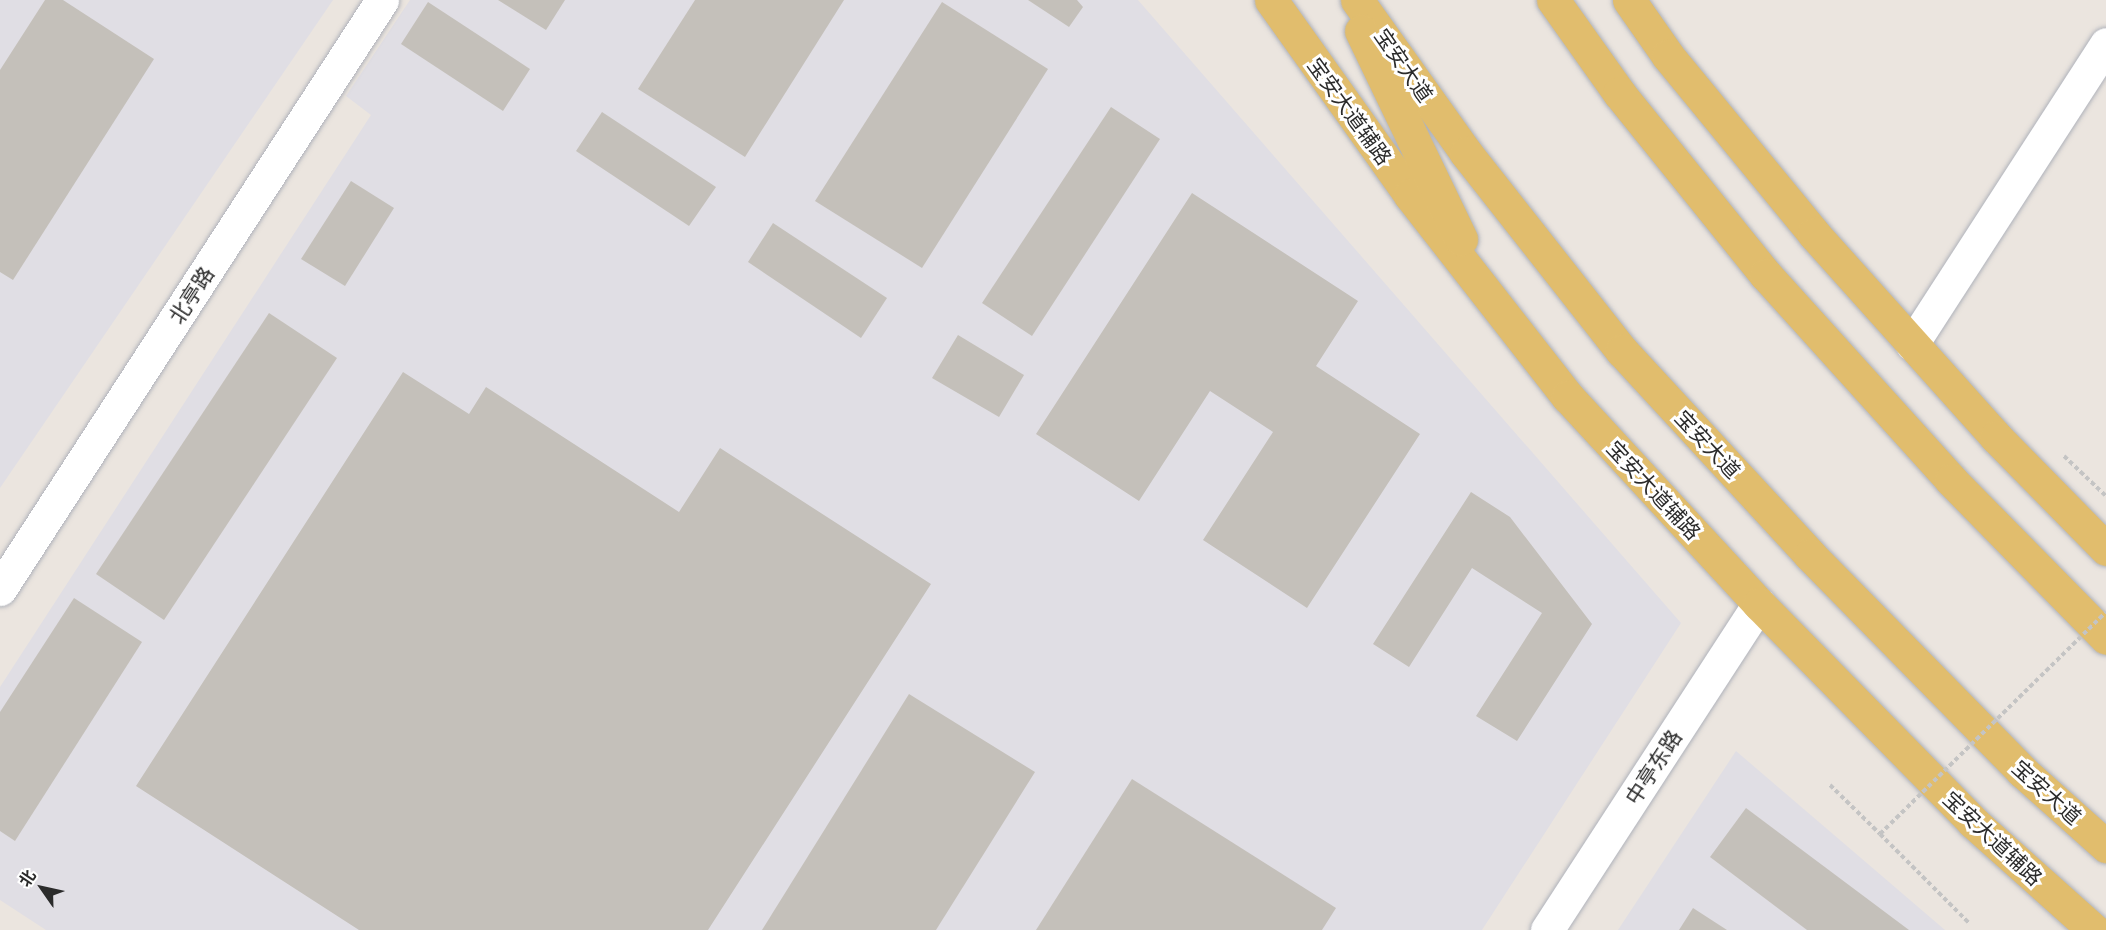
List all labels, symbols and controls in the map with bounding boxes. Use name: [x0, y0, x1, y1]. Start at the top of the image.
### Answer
street label: 宝安大道: [1370, 23, 1438, 107]
street label: 宝安大道辅路: [1303, 53, 1397, 169]
street label: 北亭路: [163, 262, 219, 328]
street label: 宝安大道: [1670, 405, 1746, 483]
street label: 宝安大道辅路: [1602, 435, 1706, 545]
street label: 中亭东路: [1620, 725, 1686, 809]
street label: 宝安大道: [2007, 755, 2087, 829]
street label: 宝安大道辅路: [1938, 786, 2048, 890]
north arrow: [12, 858, 72, 918]
text: 北: [14, 866, 40, 890]

